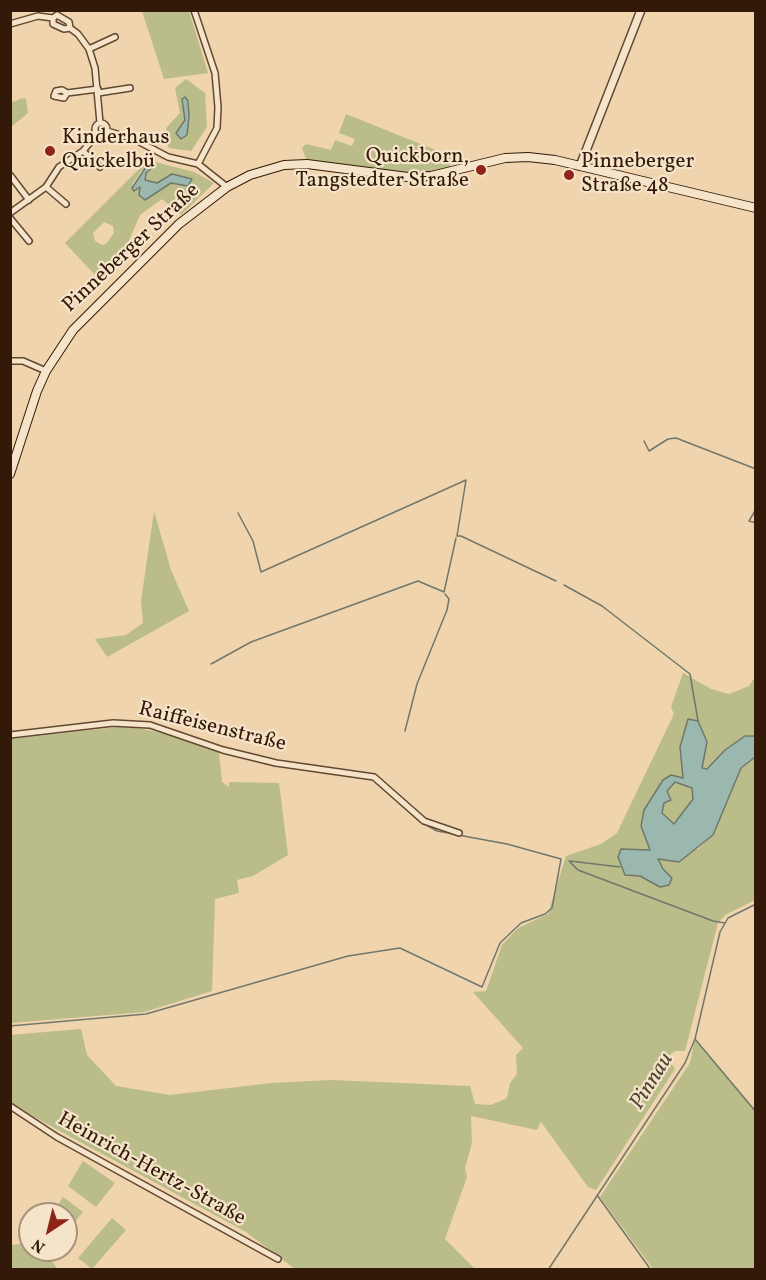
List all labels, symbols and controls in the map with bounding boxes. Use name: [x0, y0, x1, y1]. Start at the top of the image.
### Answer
place label: Kinderhaus Quickelbü: [62, 126, 169, 176]
marker: Kinderhaus Quickelbü: [43, 144, 57, 158]
place label: Quickborn, Tangstedter Straße: [295, 145, 469, 195]
place label: Pinneberger Straße 48: [581, 150, 694, 200]
marker: Quickborn, Tangstedter Straße: [474, 163, 488, 177]
marker: Pinneberger Straße 48: [562, 168, 576, 182]
street label: Pinneberger Straße: [58, 179, 206, 319]
street label: Raiffeisenstraße: [136, 698, 288, 758]
water label: Pinnau: [625, 1049, 681, 1115]
street label: Heinrich-Hertz-Straße: [52, 1108, 250, 1232]
north arrow: [18, 1202, 78, 1262]
text: N: [28, 1233, 50, 1257]

